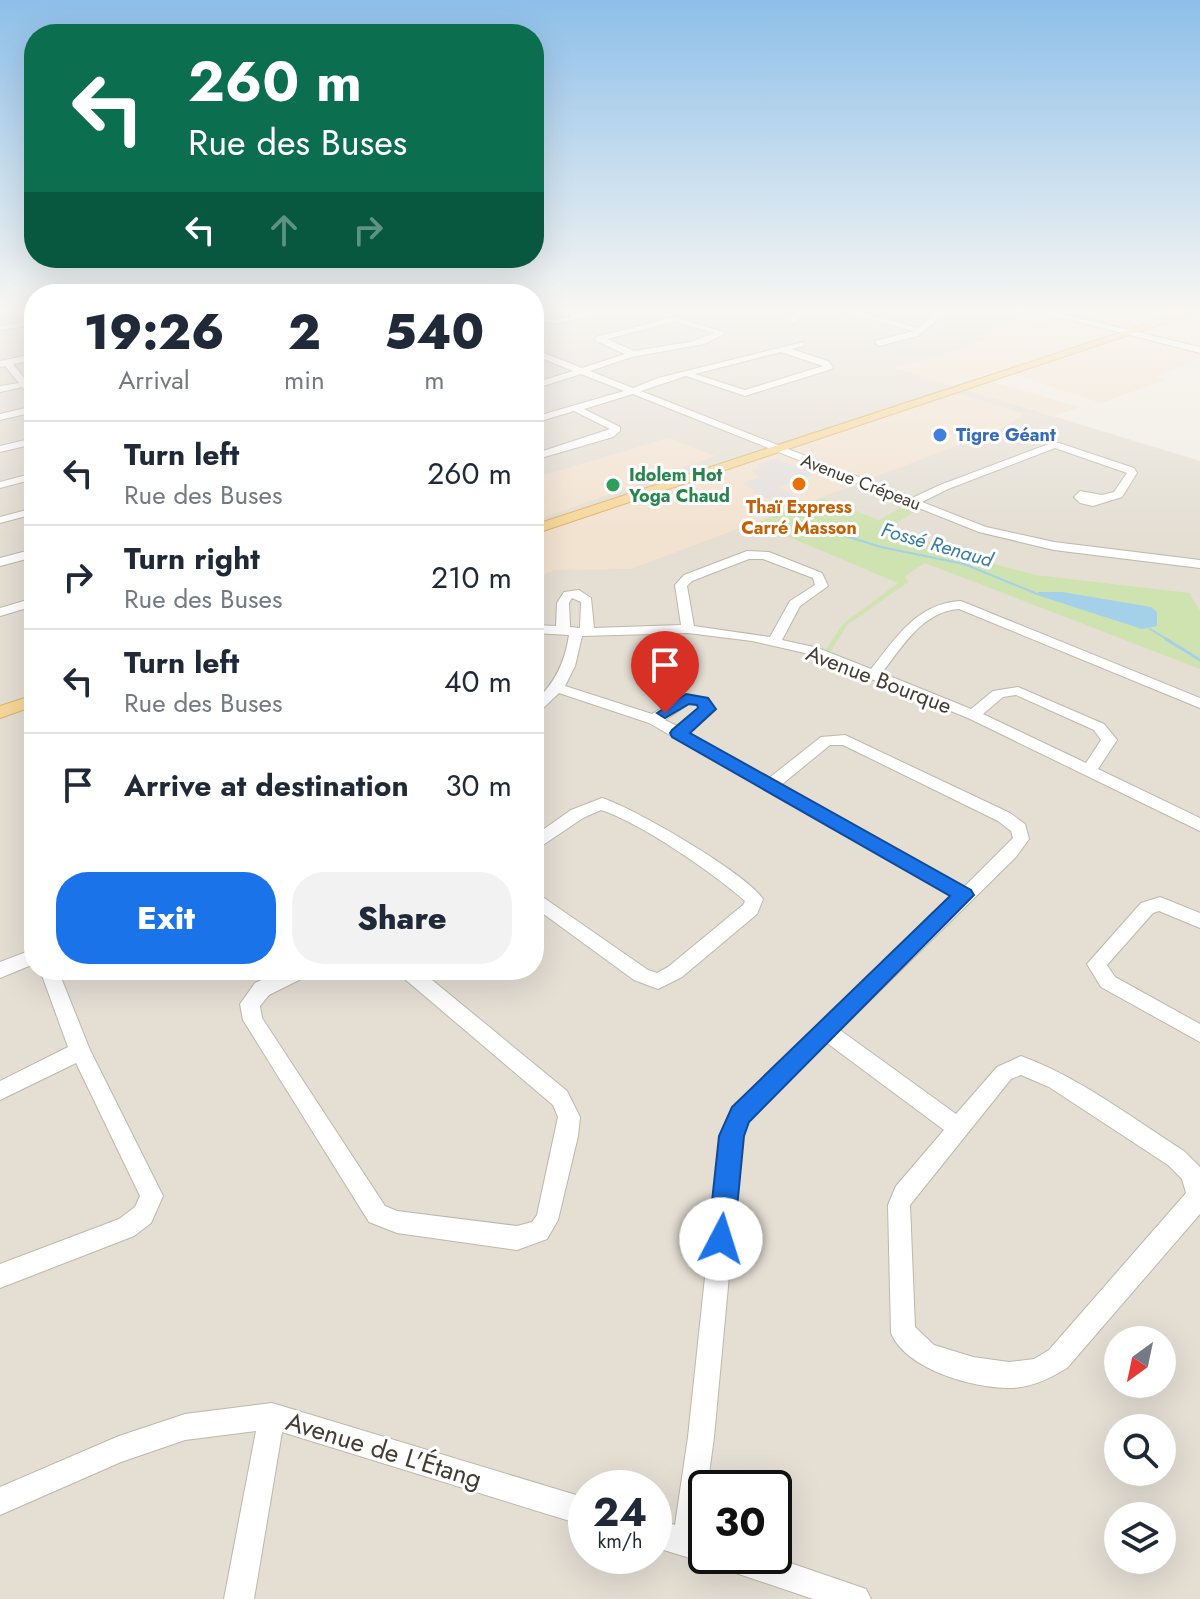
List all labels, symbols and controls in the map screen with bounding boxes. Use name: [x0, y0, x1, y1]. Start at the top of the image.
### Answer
text: 260 m: [188, 41, 362, 122]
icon: left: [56, 56, 160, 160]
text: Rue des Buses: [188, 116, 407, 168]
icon: left: [178, 208, 222, 252]
icon: ahead: [262, 208, 306, 252]
icon: right: [346, 208, 390, 252]
text: 19:26: [84, 298, 224, 367]
text: 2: [288, 298, 321, 367]
text: 540: [384, 298, 484, 367]
text: Arrival: [118, 361, 190, 399]
text: min: [284, 361, 325, 399]
text: m: [424, 361, 444, 399]
place label: Tigre Géant: [956, 422, 1056, 448]
marker: Tigre Géant: [931, 426, 949, 444]
text: Turn left: [124, 433, 239, 476]
street label: Avenue Crépeau: [797, 447, 925, 517]
icon: left: [56, 451, 100, 495]
text: 260 m: [427, 452, 512, 495]
place label: Idolem Hot Yoga Chaud: [628, 462, 730, 509]
marker: Thaï Express Carré Masson: [790, 475, 808, 493]
text: Rue des Buses: [124, 476, 282, 514]
marker: Idolem Hot Yoga Chaud: [604, 476, 622, 494]
place label: Thaï Express Carré Masson: [741, 494, 857, 541]
water label: Fossé Renaud: [878, 515, 997, 575]
text: Turn right: [124, 537, 260, 580]
icon: right: [56, 555, 100, 599]
text: 210 m: [431, 556, 512, 599]
text: Rue des Buses: [124, 580, 282, 618]
pin: [631, 631, 699, 713]
street label: Avenue Bourque: [802, 637, 956, 721]
text: Turn left: [124, 641, 239, 684]
icon: arrive: [643, 643, 687, 687]
icon: left: [56, 659, 100, 703]
text: 40 m: [444, 660, 512, 703]
text: Rue des Buses: [124, 684, 282, 722]
icon: arrive: [56, 763, 100, 807]
text: Arrive at destination: [124, 764, 409, 807]
text: 30 m: [445, 764, 512, 807]
button: Exit: [56, 872, 276, 964]
button: Share: [292, 872, 512, 964]
position arrow: [679, 1197, 763, 1281]
north arrow: [1104, 1326, 1176, 1398]
map controls: [1104, 1326, 1176, 1574]
street label: Avenue de L'Étang: [281, 1402, 487, 1498]
button: search: [1104, 1414, 1176, 1486]
speed limit sign: 30: [688, 1470, 792, 1574]
text: 24: [593, 1483, 647, 1541]
button: layers: [1104, 1502, 1176, 1574]
text: km/h: [597, 1527, 643, 1556]

